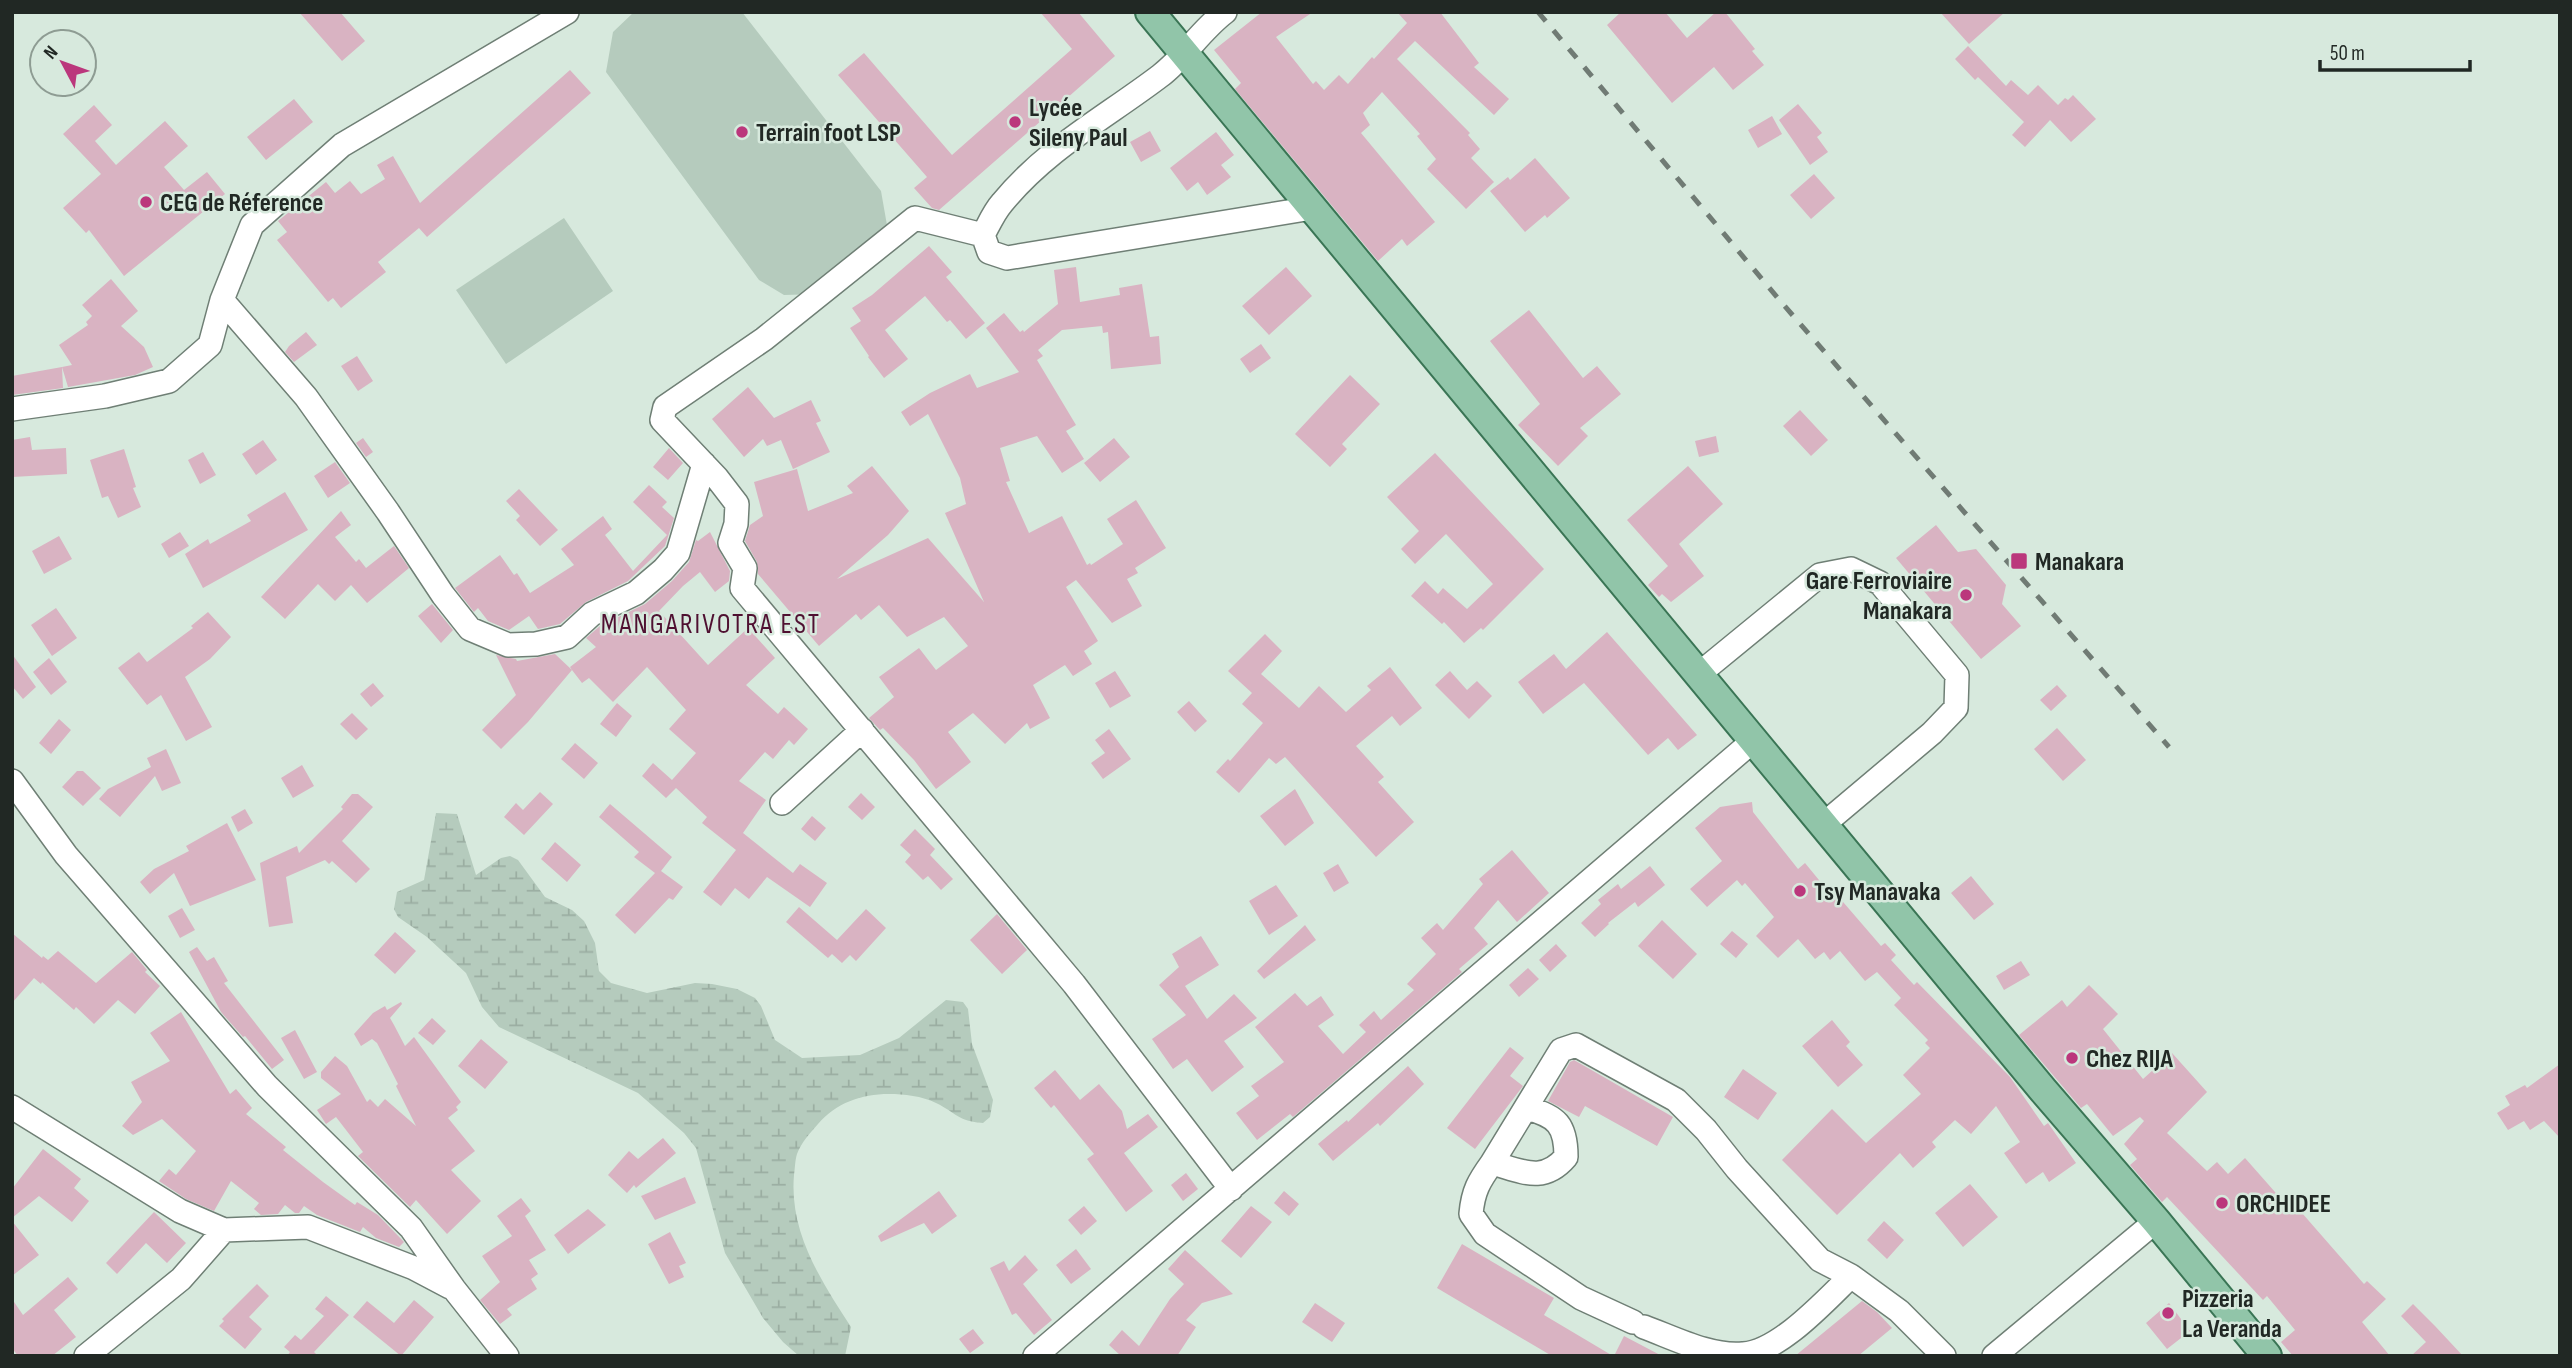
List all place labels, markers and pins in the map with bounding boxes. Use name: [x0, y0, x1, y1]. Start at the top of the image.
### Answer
place label: Lycée Sileny Paul: [1029, 93, 1127, 154]
marker: Lycée Sileny Paul: [1007, 114, 1023, 130]
place label: Terrain foot LSP: [756, 118, 901, 149]
marker: Terrain foot LSP: [734, 124, 750, 140]
place label: CEG de Réference: [160, 188, 323, 219]
marker: CEG de Réference: [138, 194, 154, 210]
place label: Manakara: [2035, 547, 2124, 578]
marker: Manakara: [2009, 551, 2029, 571]
place label: Gare Ferroviaire Manakara: [1806, 566, 1952, 627]
marker: Gare Ferroviaire Manakara: [1958, 587, 1974, 603]
place label: Tsy Manavaka: [1814, 877, 1941, 908]
marker: Tsy Manavaka: [1792, 883, 1808, 899]
place label: Chez RIJA: [2086, 1044, 2173, 1075]
marker: Chez RIJA: [2064, 1050, 2080, 1066]
place label: ORCHIDEE: [2236, 1189, 2331, 1220]
marker: ORCHIDEE: [2214, 1195, 2230, 1211]
place label: Pizzeria La Veranda: [2182, 1284, 2282, 1345]
marker: Pizzeria La Veranda: [2160, 1305, 2176, 1321]

